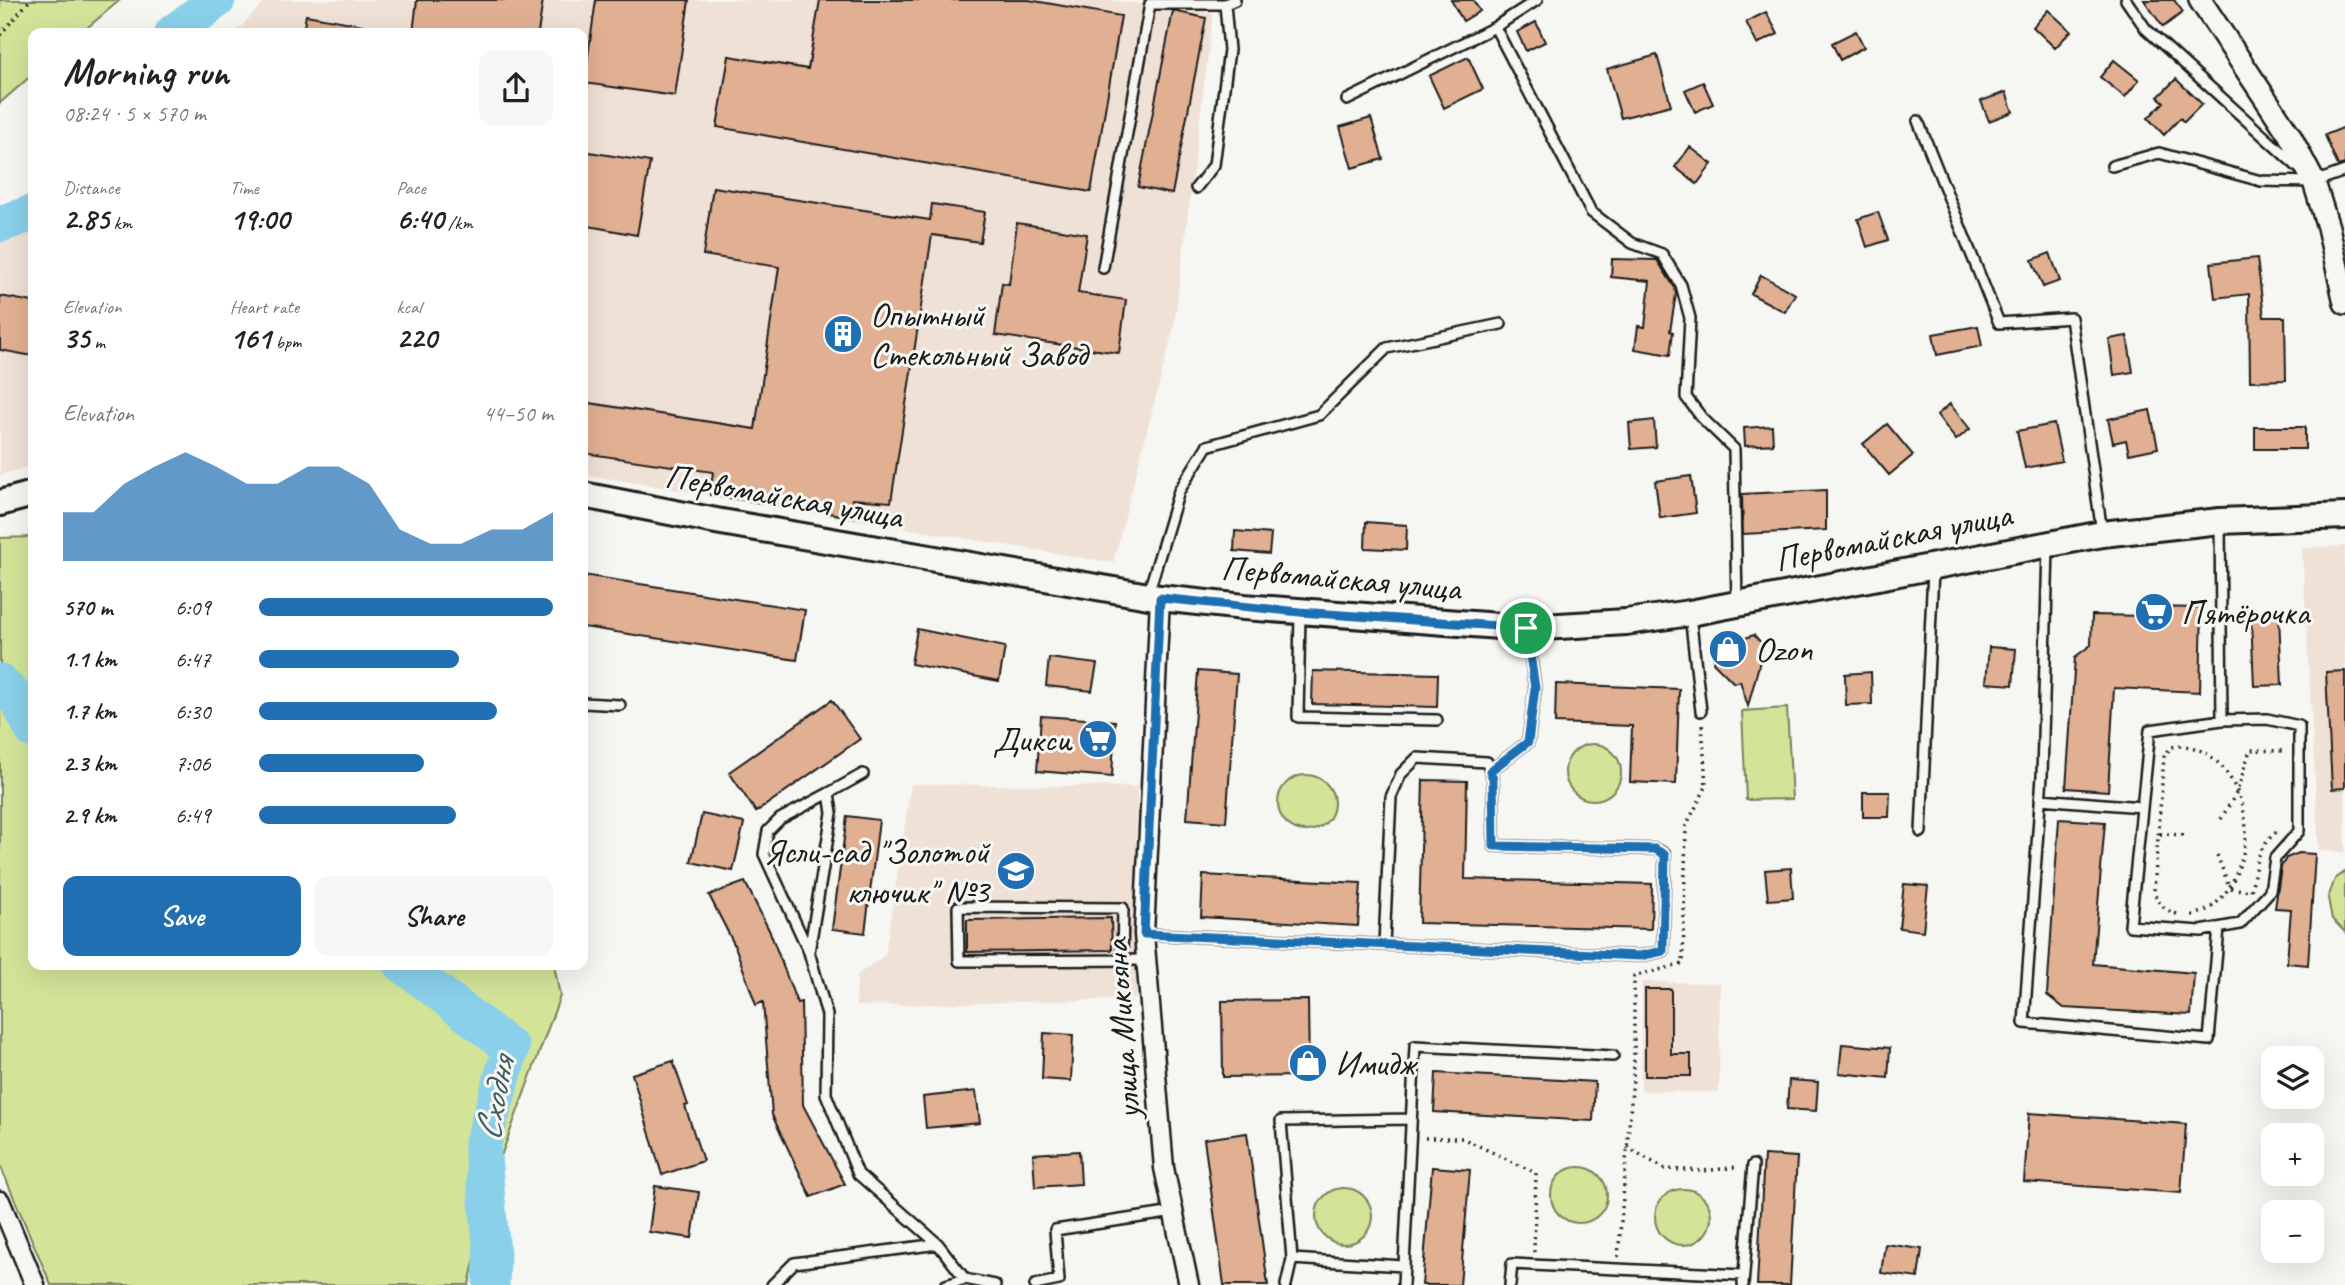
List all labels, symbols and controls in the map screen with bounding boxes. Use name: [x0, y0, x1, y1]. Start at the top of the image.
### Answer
text: Morning run: [63, 49, 229, 96]
button: share: [479, 51, 553, 125]
text: 08:24 · 5 × 570 m: [63, 99, 206, 128]
text: Distance: [63, 176, 120, 200]
text: Time: [230, 176, 259, 200]
text: Pace: [396, 176, 426, 200]
text: 2.85: [63, 200, 109, 238]
text: 19:00: [230, 200, 289, 238]
text: 6:40: [396, 200, 443, 238]
text: km: [109, 211, 132, 235]
text: /km: [443, 211, 473, 235]
place label: Опытный Стекольный Завод: [870, 292, 1090, 377]
text: Elevation: [63, 295, 121, 319]
text: Heart rate: [230, 295, 299, 319]
text: kcal: [396, 295, 421, 319]
building icon: Опытный Стекольный Завод: [822, 313, 864, 355]
text: 35: [63, 319, 90, 357]
text: 161: [230, 319, 271, 357]
text: 220: [396, 319, 437, 357]
text: m: [90, 330, 105, 354]
text: bpm: [271, 330, 301, 354]
text: Elevation: [63, 399, 134, 428]
text: 44–50 m: [483, 399, 553, 428]
street label: Первомайская улица: [662, 453, 908, 539]
street label: Первомайская улица: [1771, 492, 2017, 582]
street label: Первомайская улица: [1220, 545, 1464, 611]
place label: Пятёрочка: [2181, 590, 2311, 635]
supermarket icon: Пятёрочка: [2133, 591, 2175, 633]
text: 570 m: [63, 593, 112, 622]
text: 6:09: [175, 593, 211, 622]
pin: [1496, 598, 1556, 658]
icon: arrive: [1507, 609, 1545, 647]
place label: Ozon: [1755, 627, 1813, 672]
shop icon: Ozon: [1707, 628, 1749, 670]
text: 1.1 km: [63, 645, 117, 674]
text: 6:47: [175, 645, 211, 674]
text: 1.7 km: [63, 697, 116, 726]
text: 6:30: [175, 697, 211, 726]
place label: Дикси: [993, 717, 1073, 762]
supermarket icon: Дикси: [1077, 718, 1119, 760]
text: 2.3 km: [63, 749, 117, 778]
text: 7:06: [175, 749, 211, 778]
text: 2.9 km: [63, 801, 116, 830]
text: 6:49: [175, 801, 211, 830]
place label: Ясли-сад "Золотой ключик" №3: [764, 829, 991, 914]
school or university icon: Ясли-сад "Золотой ключик" №3: [995, 850, 1037, 892]
button: Save: [63, 876, 301, 956]
button: Share: [315, 876, 553, 956]
street label: улица Микояна: [1093, 935, 1151, 1123]
place label: Имидж: [1335, 1041, 1418, 1086]
shop icon: Имидж: [1287, 1042, 1329, 1084]
map controls: [2261, 1046, 2324, 1263]
button: layers: [2261, 1046, 2324, 1109]
water label: Сходня: [463, 1047, 526, 1144]
button: +: [2261, 1123, 2324, 1186]
button: −: [2261, 1200, 2324, 1263]

